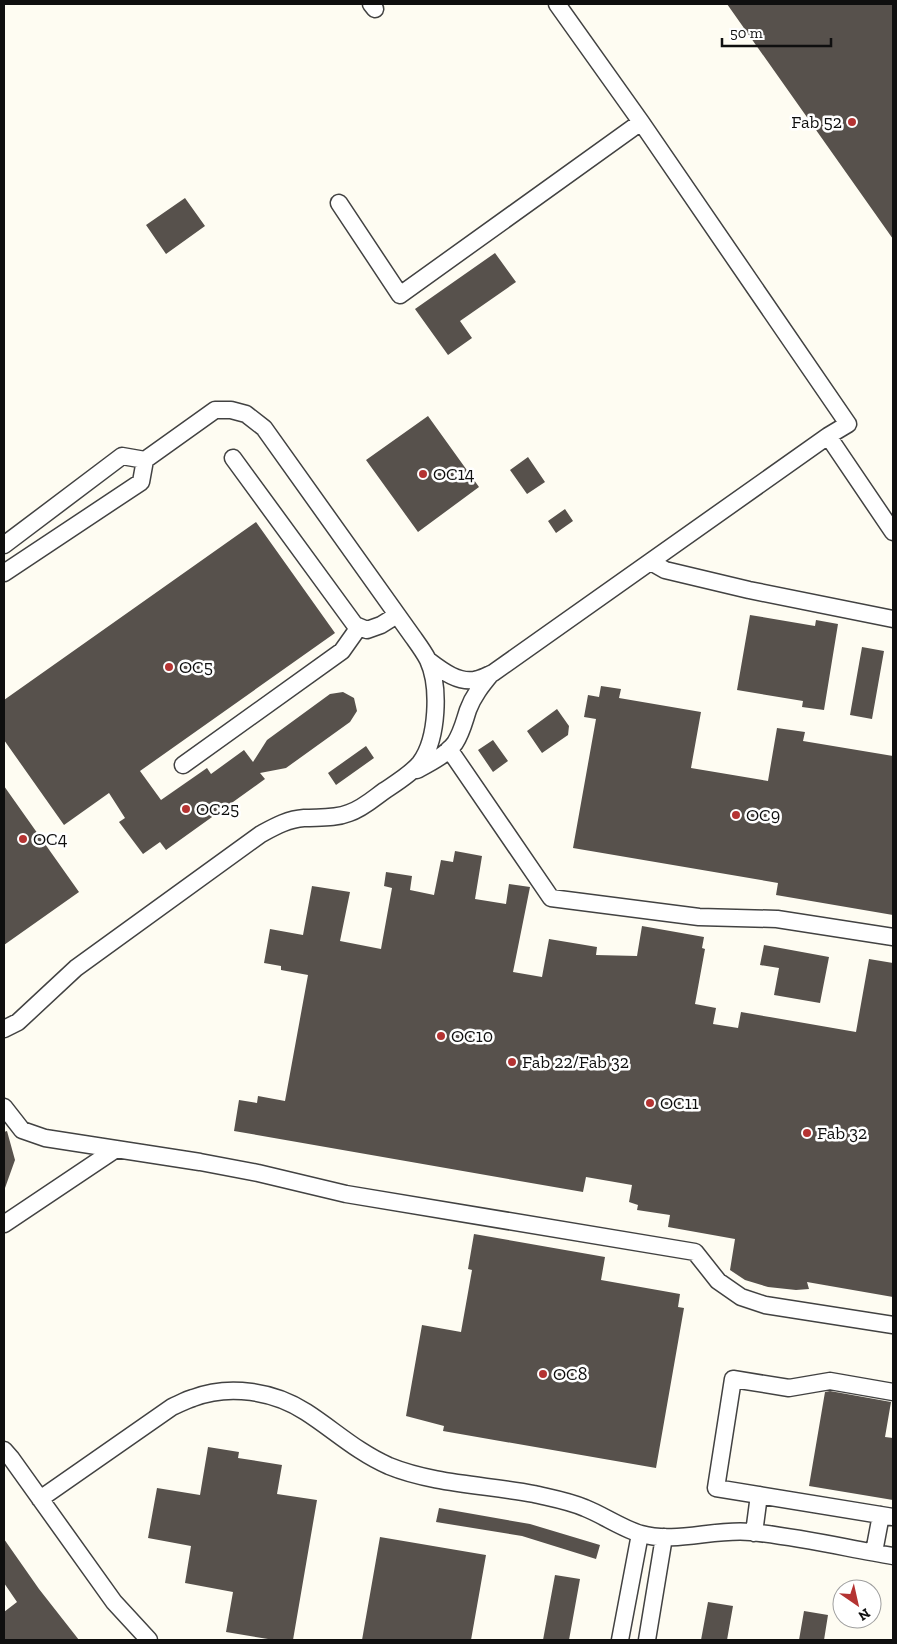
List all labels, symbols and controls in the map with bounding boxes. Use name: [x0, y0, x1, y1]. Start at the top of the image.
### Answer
scale bar: [722, 15, 831, 47]
text: 50 m: [730, 24, 763, 42]
place label: Fab 52: [791, 111, 842, 133]
marker: Fab 52: [846, 116, 858, 128]
place label: OC14: [433, 463, 475, 485]
marker: OC14: [417, 468, 429, 480]
place label: OC5: [179, 656, 213, 678]
marker: OC5: [163, 661, 175, 673]
place label: OC25: [196, 798, 239, 820]
marker: OC25: [180, 803, 192, 815]
place label: OC9: [746, 804, 780, 826]
marker: OC9: [730, 809, 742, 821]
place label: OC4: [33, 828, 68, 850]
marker: OC4: [17, 833, 29, 845]
place label: OC10: [451, 1025, 493, 1047]
marker: OC10: [435, 1030, 447, 1042]
place label: Fab 22/Fab 32: [522, 1051, 629, 1073]
marker: Fab 22/Fab 32: [506, 1056, 518, 1068]
place label: OC11: [660, 1092, 699, 1114]
marker: OC11: [644, 1097, 656, 1109]
place label: Fab 32: [817, 1122, 867, 1144]
marker: Fab 32: [801, 1127, 813, 1139]
place label: OC8: [553, 1363, 587, 1385]
marker: OC8: [537, 1368, 549, 1380]
north arrow: [832, 1579, 882, 1629]
text: N: [855, 1604, 873, 1625]

